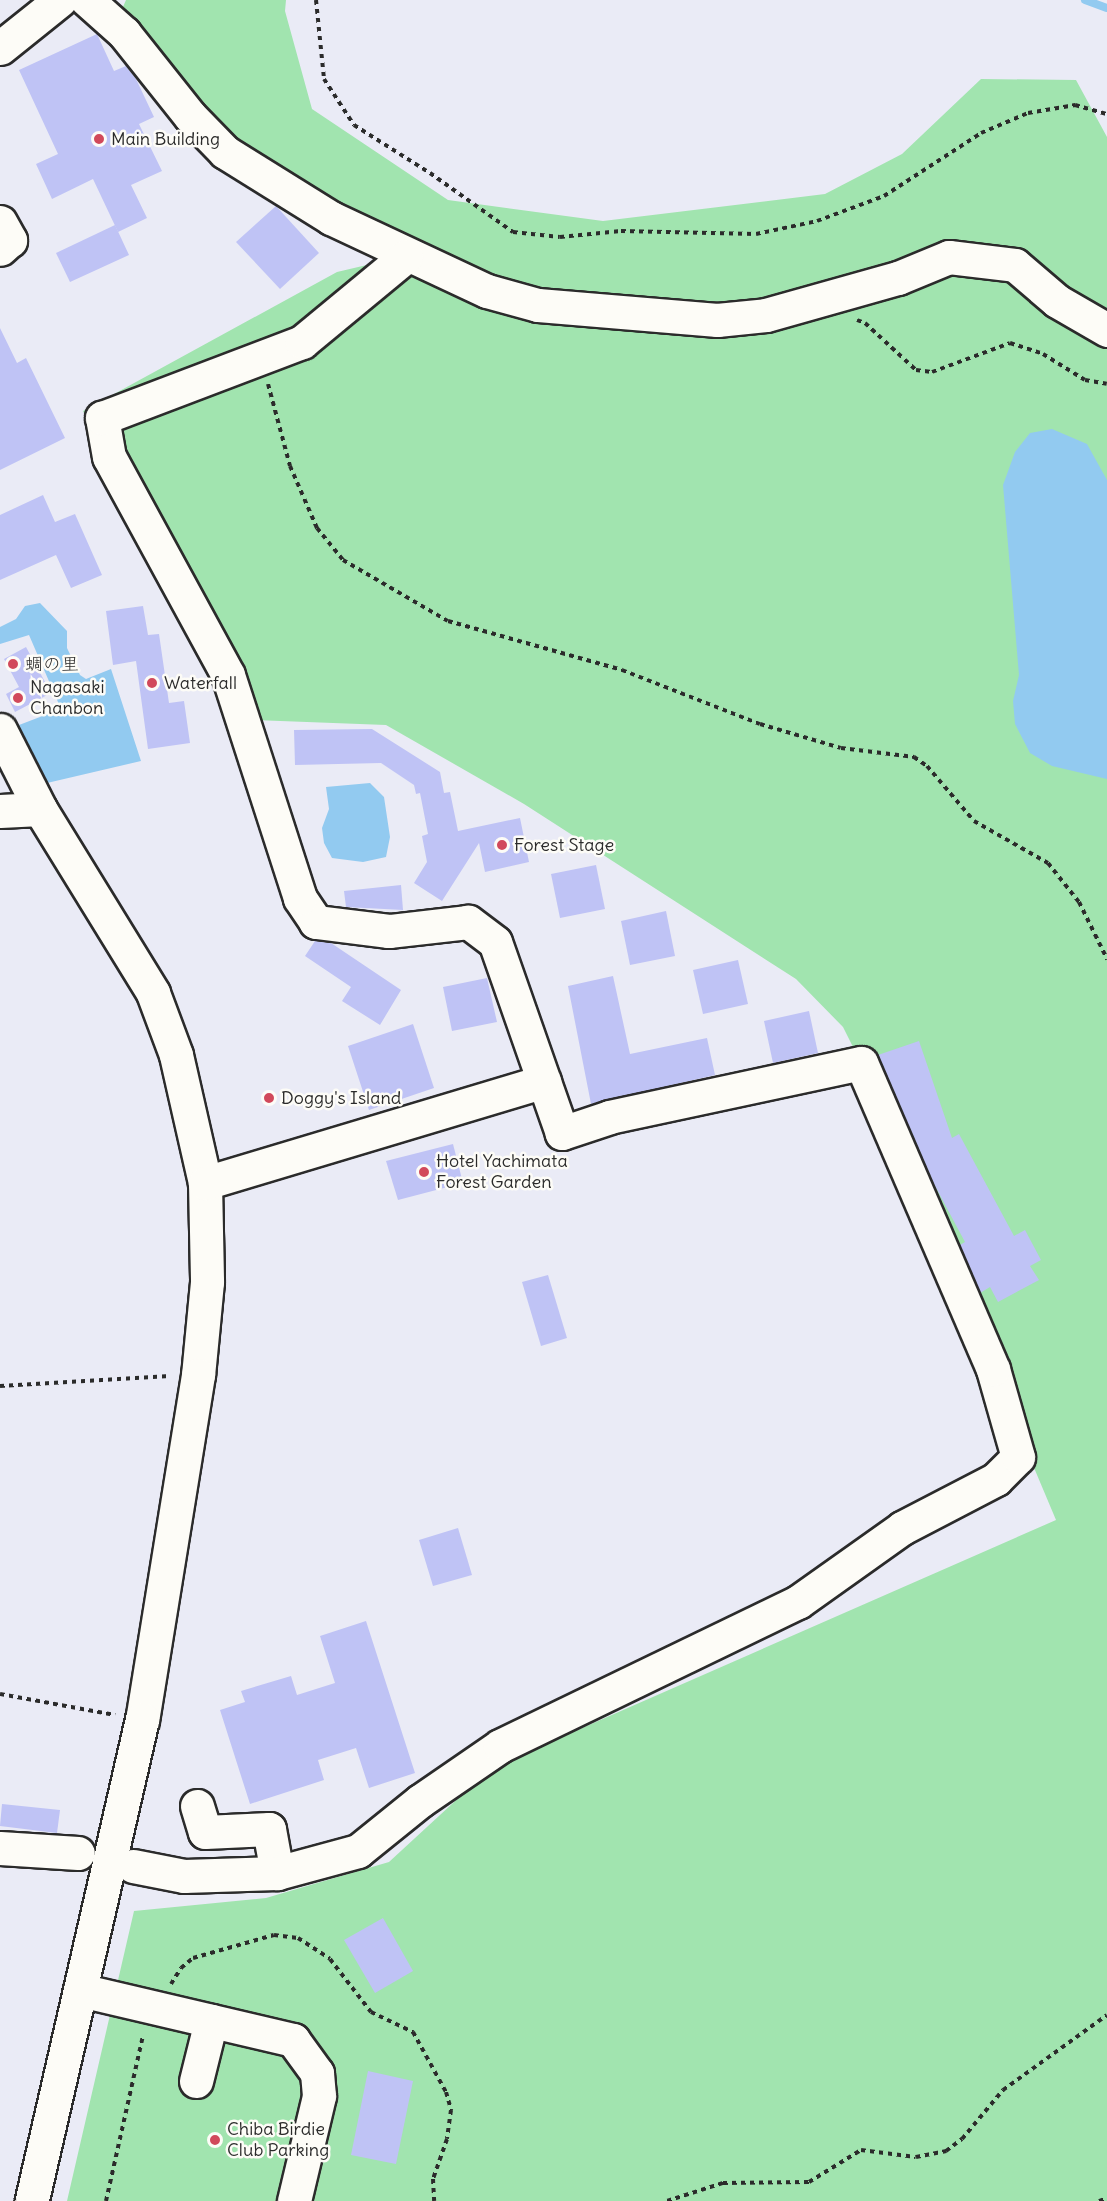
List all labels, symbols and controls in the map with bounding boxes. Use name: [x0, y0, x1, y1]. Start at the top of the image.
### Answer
place label: Main Building: [111, 128, 220, 150]
marker: Main Building: [92, 132, 106, 146]
place label: 蜩の里: [25, 653, 79, 675]
marker: 蜩の里: [6, 657, 20, 671]
place label: Waterfall: [164, 672, 237, 694]
marker: Waterfall: [145, 676, 159, 690]
place label: Nagasaki Chanbon: [30, 677, 105, 720]
marker: Nagasaki Chanbon: [11, 691, 25, 705]
place label: Forest Stage: [514, 834, 614, 856]
marker: Forest Stage: [495, 838, 509, 852]
place label: Doggy's Island: [281, 1087, 401, 1109]
marker: Doggy's Island: [262, 1091, 276, 1105]
place label: Hotel Yachimata Forest Garden: [436, 1151, 568, 1194]
marker: Hotel Yachimata Forest Garden: [417, 1165, 431, 1179]
place label: Chiba Birdie Club Parking: [227, 2119, 329, 2162]
marker: Chiba Birdie Club Parking: [208, 2133, 222, 2147]

